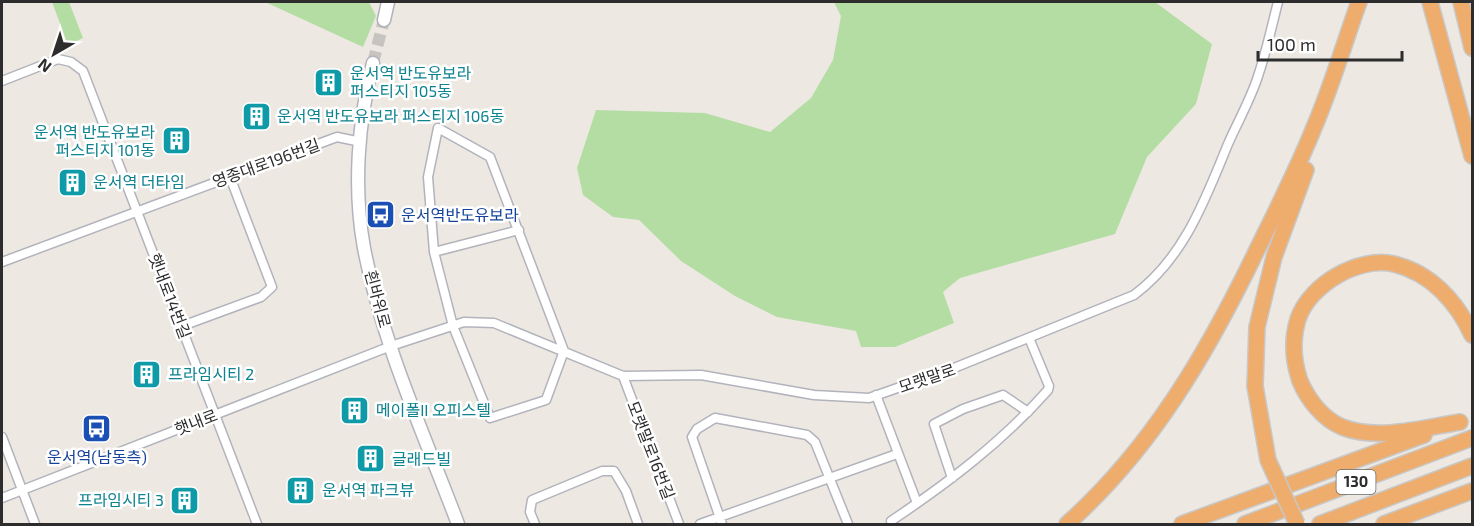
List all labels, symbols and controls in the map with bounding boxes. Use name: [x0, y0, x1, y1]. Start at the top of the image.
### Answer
north arrow: [24, 24, 84, 84]
scale bar: [1258, 24, 1402, 62]
text: 100 m: [1267, 33, 1316, 55]
text: N: [34, 55, 55, 77]
place label: 운서역 반도유보라 퍼스티지 105동: [350, 63, 472, 100]
building icon: 운서역 반도유보라 퍼스티지 105동: [313, 66, 345, 98]
building icon: 운서역 반도유보라 퍼스티지 106동: [240, 100, 272, 132]
place label: 운서역 반도유보라 퍼스티지 106동: [277, 106, 505, 125]
place label: 운서역 반도유보라 퍼스티지 101동: [34, 122, 155, 159]
building icon: 운서역 반도유보라 퍼스티지 101동: [160, 125, 192, 157]
street label: 영종대로196번길: [209, 134, 322, 191]
building icon: 운서역 더타임: [56, 166, 88, 198]
place label: 운서역 더타임: [93, 172, 185, 191]
bus stop icon: 운서역반도유보라: [364, 199, 396, 231]
place label: 운서역반도유보라: [401, 205, 519, 224]
street label: 햇내로14번길: [146, 250, 195, 341]
street label: 흰바위로: [362, 268, 395, 330]
building icon: 프라임시티 2: [131, 358, 163, 390]
street label: 모랫말로: [896, 359, 958, 396]
place label: 프라임시티 2: [168, 364, 254, 383]
building icon: 메이폴II 오피스텔: [339, 394, 371, 426]
street label: 모랫말로16번길: [624, 398, 679, 502]
place label: 메이폴II 오피스텔: [376, 400, 491, 419]
street label: 햇내로: [172, 405, 220, 438]
bus stop icon: 운서역(남동측): [81, 413, 113, 445]
building icon: 글래드빌: [355, 443, 387, 475]
place label: 운서역(남동측): [47, 447, 147, 466]
place label: 글래드빌: [392, 449, 451, 468]
road number: 130: [1336, 470, 1376, 494]
building icon: 운서역 파크뷰: [285, 474, 317, 506]
place label: 운서역 파크뷰: [322, 480, 414, 499]
building icon: 프라임시티 3: [169, 484, 201, 516]
place label: 프라임시티 3: [78, 490, 164, 509]

